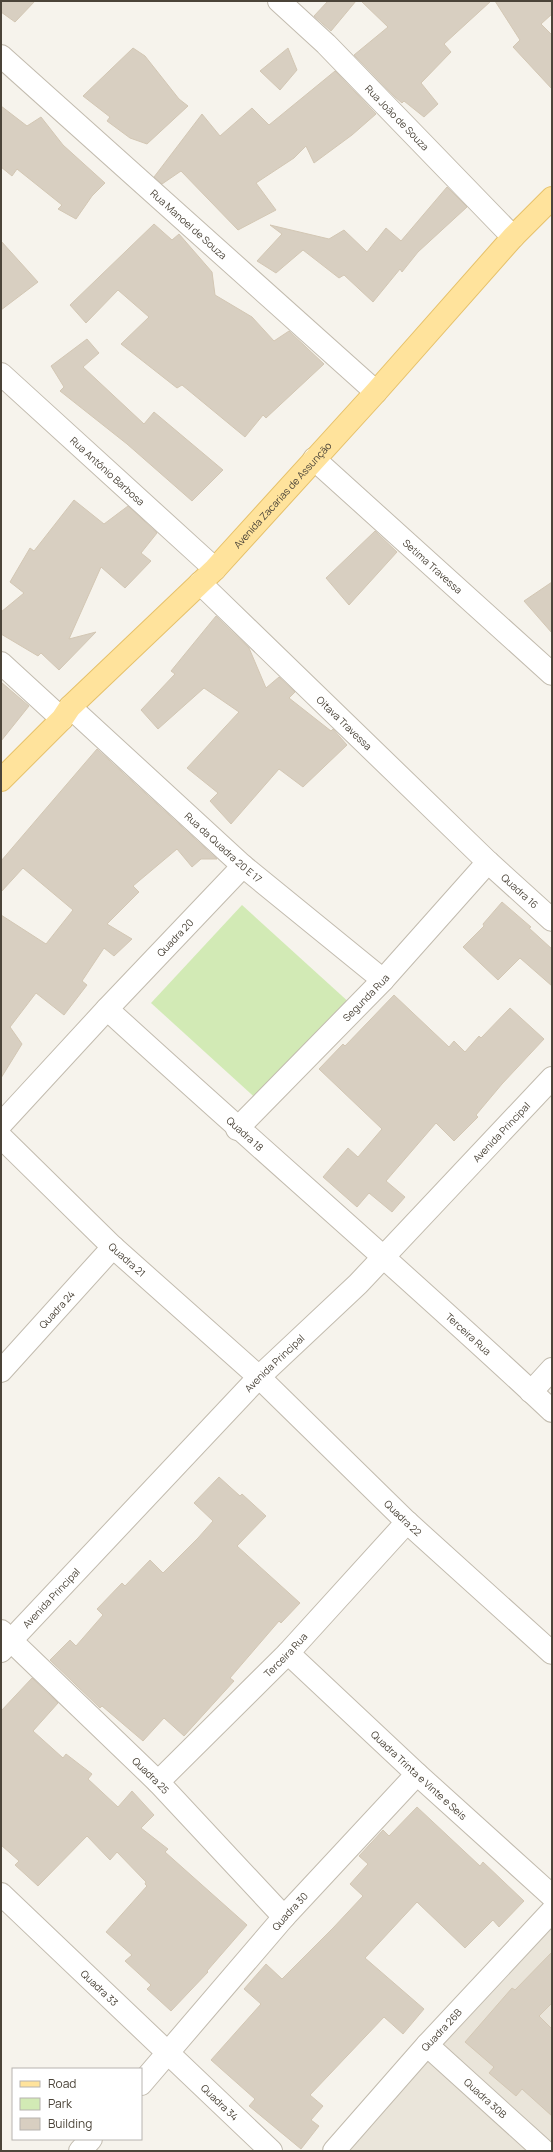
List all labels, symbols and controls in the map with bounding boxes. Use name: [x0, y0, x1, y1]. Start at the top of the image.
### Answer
street label: Rua João de Souza: [362, 82, 432, 153]
street label: Rua Manoel de Souza: [147, 186, 230, 262]
street label: Rua Antônio Barbosa: [67, 433, 148, 509]
street label: Avenida Zacarias de Assunção: [230, 439, 335, 551]
street label: Setima Travessa: [400, 536, 465, 597]
street label: Oitava Travessa: [313, 693, 375, 753]
street label: Rua da Quadra 20 E 17: [182, 809, 265, 886]
street label: Quadra 16: [498, 870, 542, 911]
street label: Quadra 20: [154, 916, 196, 960]
street label: Segunda Rua: [339, 971, 392, 1024]
street label: Avenida Principal: [469, 1099, 533, 1165]
street label: Quadra 18: [223, 1113, 267, 1154]
street label: Quadra 21: [106, 1239, 149, 1280]
street label: Quadra 24: [36, 1287, 78, 1332]
street label: Terceira Rua: [443, 1310, 494, 1358]
street label: Avenida Principal: [241, 1331, 307, 1395]
street label: Quadra 22: [381, 1497, 425, 1539]
street label: Avenida Principal: [19, 1565, 83, 1631]
street label: Terceira Rua: [261, 1630, 310, 1680]
street label: Quadra Trinta e Vinte e Seis: [368, 1727, 470, 1823]
street label: Quadra 25: [129, 1754, 173, 1797]
street label: Quadra 30: [269, 1889, 311, 1933]
street label: Quadra 33: [78, 1967, 121, 2009]
street label: Quadra 26B: [418, 2005, 465, 2054]
legend: [12, 2068, 142, 2140]
text: Road: [48, 2075, 76, 2092]
street label: Quadra 30B: [461, 2075, 510, 2121]
street label: Quadra 34: [198, 2081, 242, 2124]
text: Park: [48, 2095, 73, 2112]
text: Building: [48, 2115, 92, 2132]

